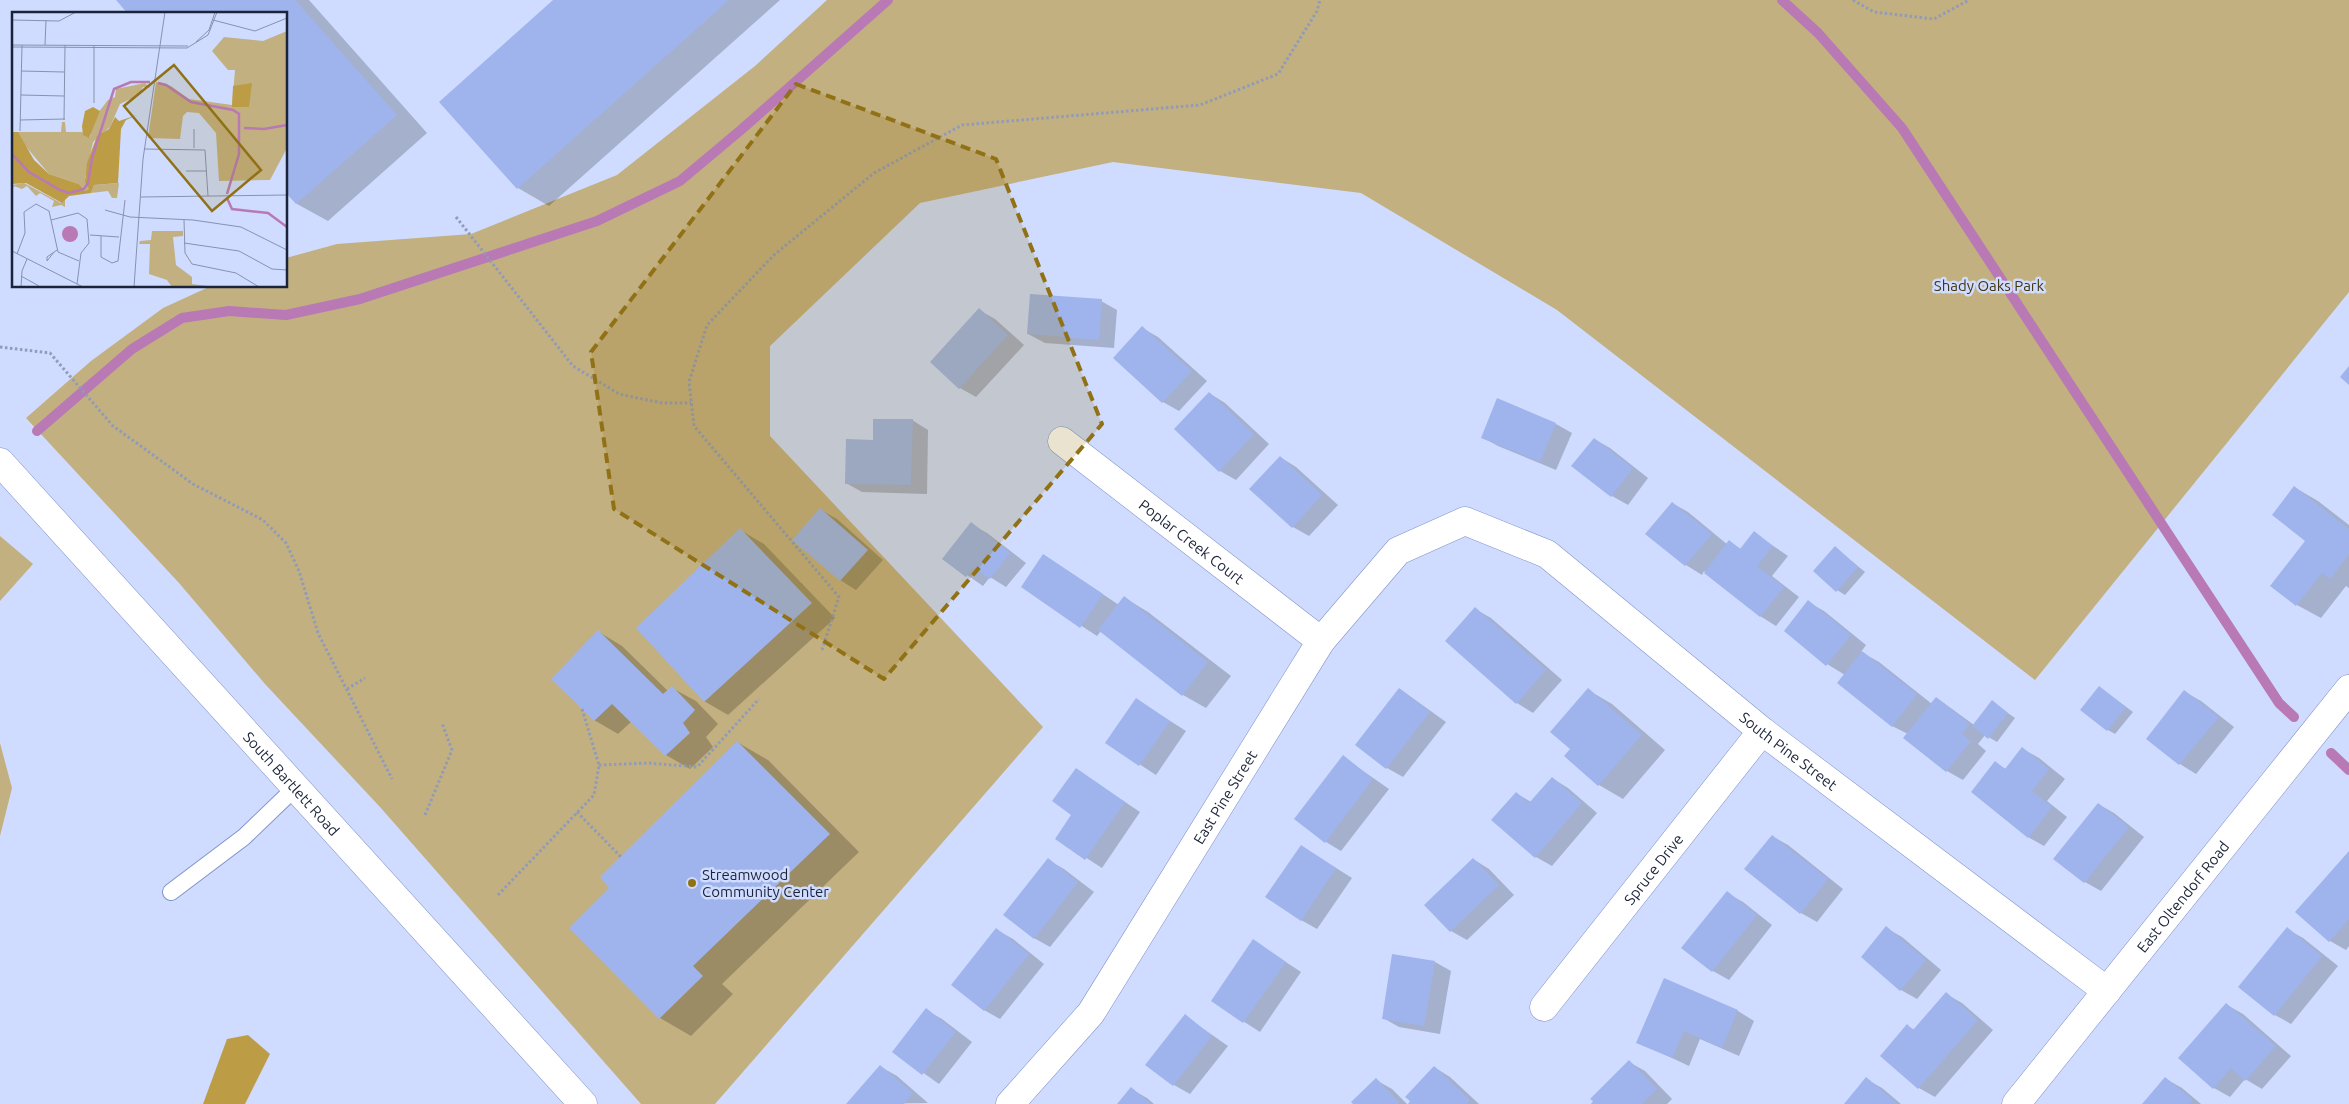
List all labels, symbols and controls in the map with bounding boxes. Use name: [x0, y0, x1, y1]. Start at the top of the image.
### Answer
inset map: [12, 12, 288, 288]
park label: Shady Oaks Park: [1934, 277, 2045, 294]
street label: Poplar Creek Court: [1136, 495, 1248, 587]
street label: South Pine Street: [1737, 708, 1841, 793]
street label: South Bartlett Road: [240, 728, 343, 839]
street label: East Pine Street: [1189, 747, 1260, 847]
street label: Spruce Drive: [1620, 830, 1686, 908]
street label: East Oltendorf Road: [2133, 838, 2232, 955]
place label: Streamwood Community Center: [702, 866, 829, 900]
marker: Streamwood Community Center: [686, 877, 698, 889]

